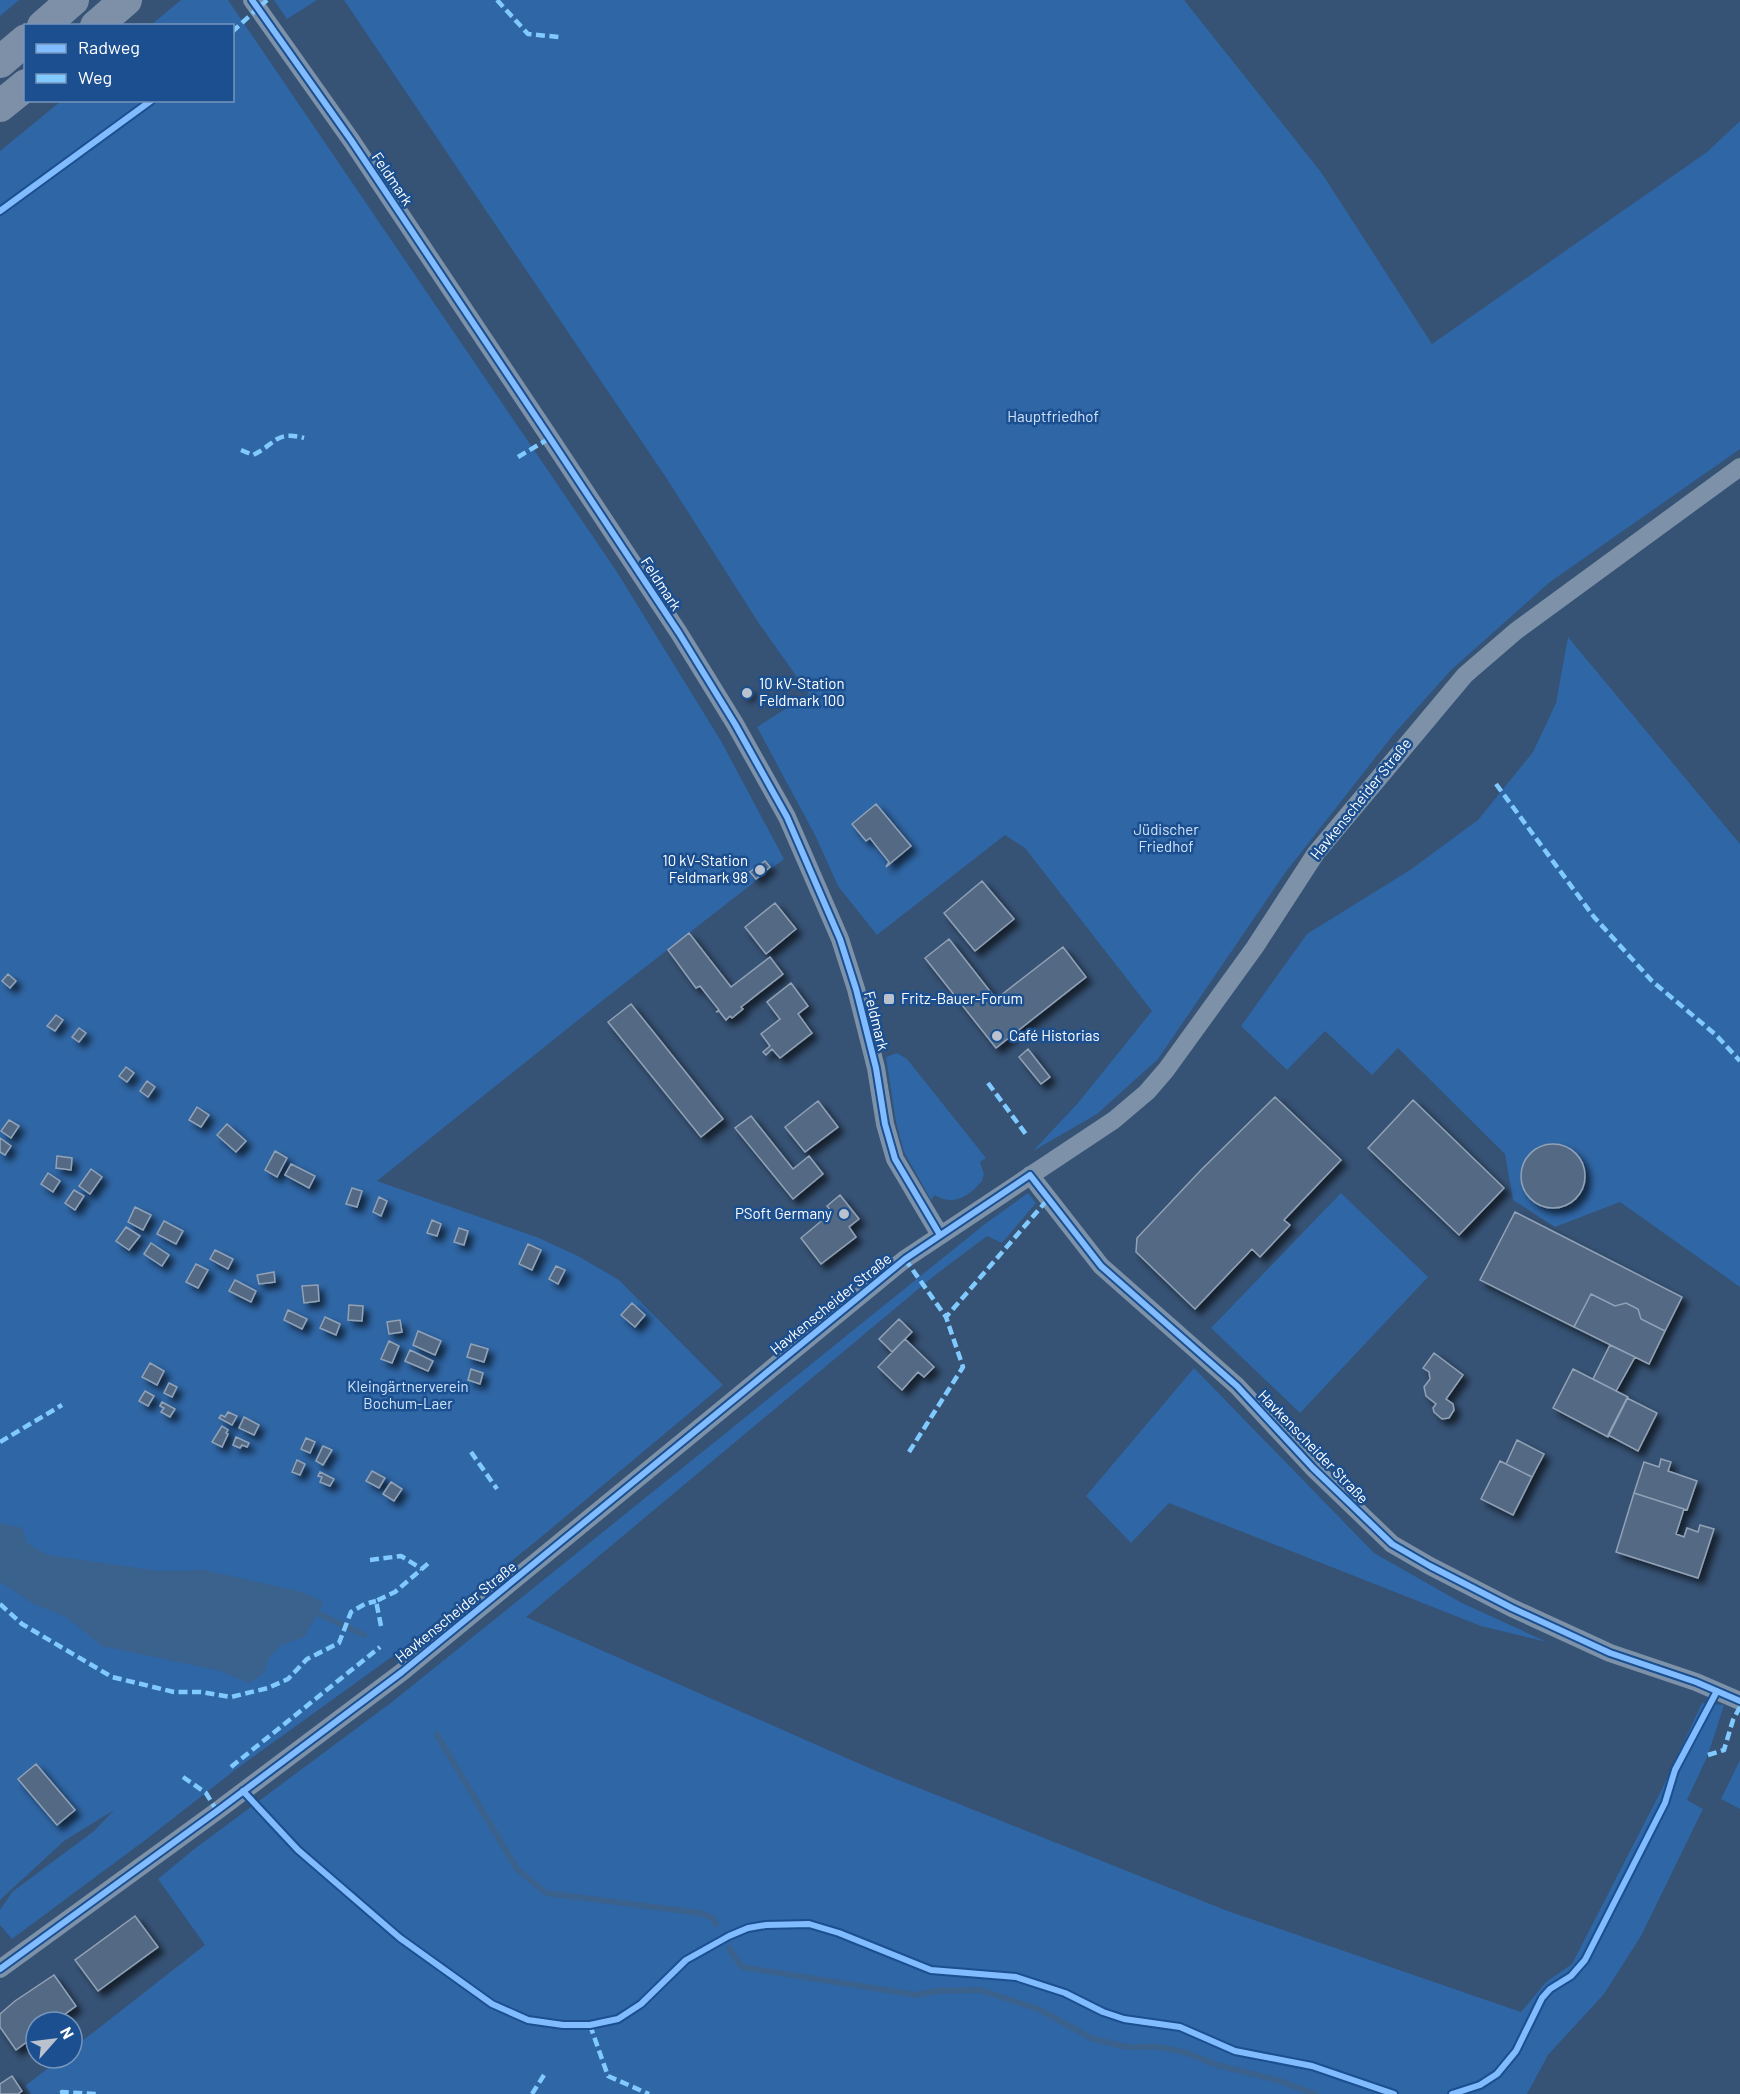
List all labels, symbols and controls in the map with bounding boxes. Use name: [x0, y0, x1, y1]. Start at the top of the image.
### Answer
legend: [24, 24, 234, 102]
text: Radweg: [78, 36, 140, 58]
text: Weg: [78, 66, 112, 88]
street label: Feldmark: [368, 148, 418, 209]
park label: Hauptfriedhof: [1007, 407, 1099, 425]
street label: Feldmark: [638, 553, 686, 614]
place label: 10 kV-Station Feldmark 100: [759, 674, 845, 709]
marker: 10 kV-Station Feldmark 100: [740, 686, 754, 700]
street label: Havkenscheider Straße: [1306, 734, 1415, 863]
park label: Jüdischer Friedhof: [1133, 820, 1199, 855]
place label: 10 kV-Station Feldmark 98: [662, 851, 748, 886]
marker: 10 kV-Station Feldmark 98: [753, 863, 767, 877]
street label: Feldmark: [861, 989, 893, 1053]
place label: Fritz-Bauer-Forum: [901, 989, 1023, 1007]
marker: Fritz-Bauer-Forum: [882, 992, 896, 1006]
place label: Café Historias: [1009, 1026, 1100, 1044]
marker: Café Historias: [990, 1029, 1004, 1043]
place label: PSoft Germany: [735, 1204, 832, 1222]
marker: PSoft Germany: [837, 1207, 851, 1221]
street label: Havkenscheider Straße: [766, 1249, 895, 1358]
park label: Kleingärtnerverein Bochum-Laer: [347, 1377, 469, 1412]
street label: Havkenscheider Straße: [1255, 1386, 1373, 1507]
street label: Havkenscheider Straße: [391, 1557, 520, 1666]
north arrow: [24, 2010, 84, 2070]
text: N: [57, 2024, 79, 2042]

